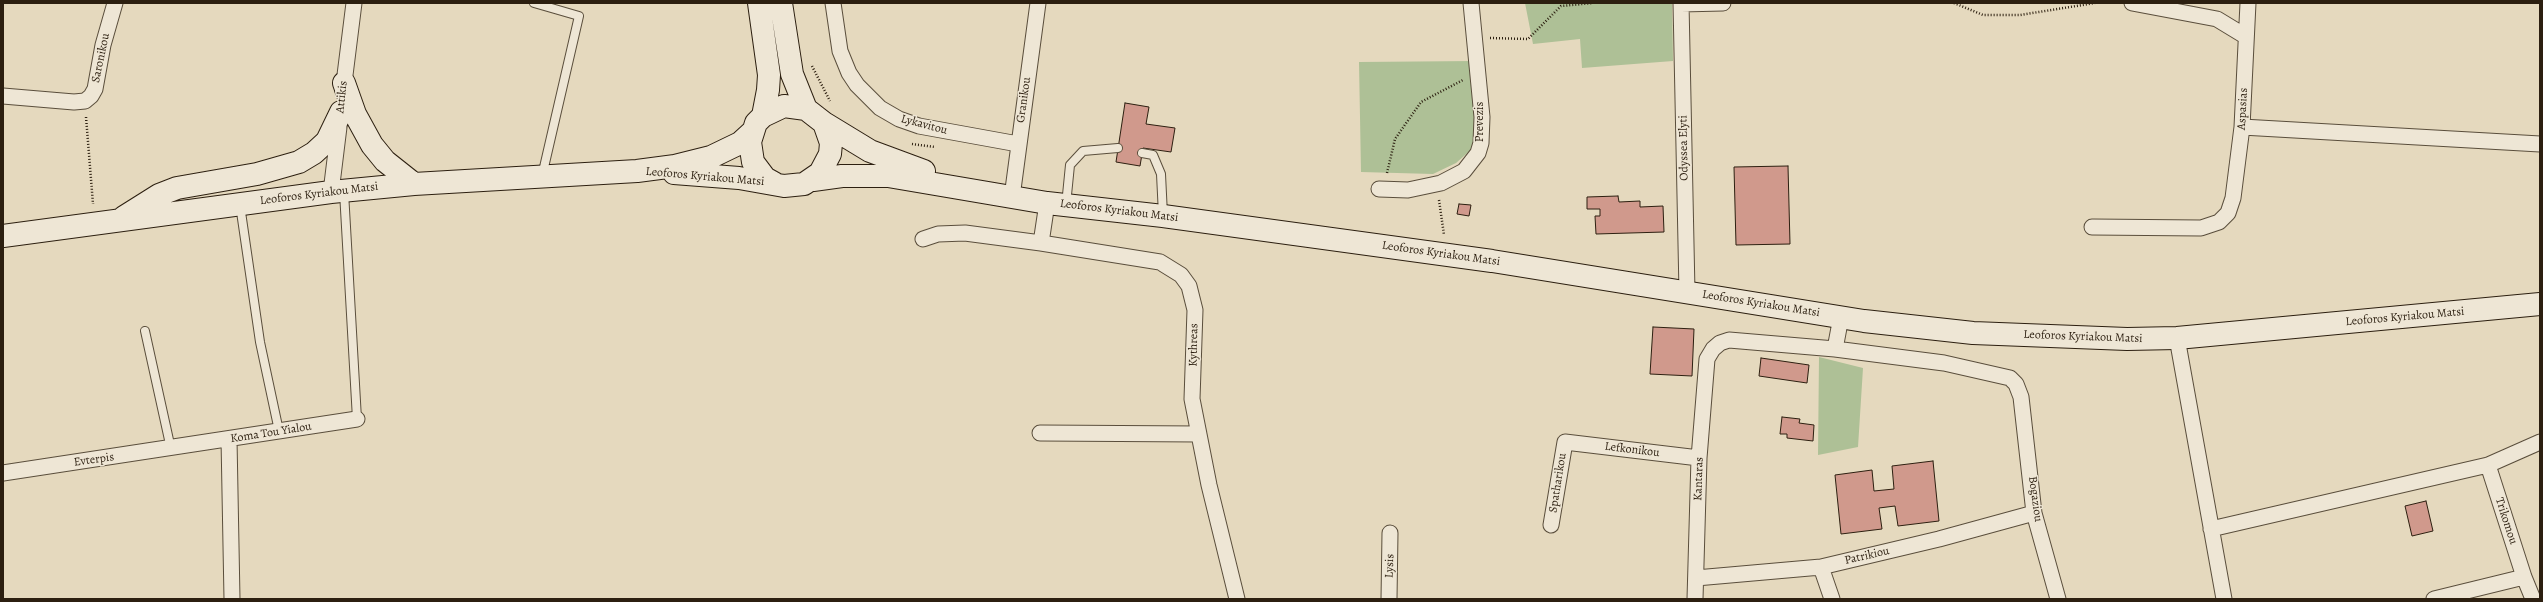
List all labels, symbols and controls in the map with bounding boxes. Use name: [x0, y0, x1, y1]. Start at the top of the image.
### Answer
street label: Saronikou: [89, 32, 113, 84]
street label: Granikou: [1014, 76, 1034, 124]
street label: Attikis: [333, 80, 351, 114]
street label: Aspasias: [2235, 87, 2251, 131]
street label: Prevezis: [1473, 102, 1487, 142]
street label: Lykavitou: [899, 112, 949, 138]
street label: Odyssea Elyti: [1676, 115, 1692, 181]
street label: Leoforos Kyriakou Matsi: [645, 165, 765, 189]
street label: Leoforos Kyriakou Matsi: [259, 180, 379, 208]
street label: Leoforos Kyriakou Matsi: [1059, 197, 1179, 225]
street label: Leoforos Kyriakou Matsi: [1381, 239, 1501, 269]
street label: Leoforos Kyriakou Matsi: [1701, 288, 1821, 320]
street label: Leoforos Kyriakou Matsi: [2345, 305, 2465, 329]
street label: Kythreas: [1186, 323, 1202, 367]
street label: Leoforos Kyriakou Matsi: [2023, 328, 2143, 346]
street label: Koma Tou Yialou: [229, 419, 313, 447]
street label: Lefkonikou: [1604, 439, 1660, 461]
street label: Evterpis: [73, 450, 115, 470]
street label: Spatharikou: [1546, 452, 1570, 514]
street label: Kantaras: [1691, 457, 1707, 501]
street label: Bogaziou: [2025, 475, 2045, 523]
street label: Trikomou: [2492, 496, 2520, 546]
street label: Patrikiou: [1843, 544, 1891, 568]
street label: Lysis: [1382, 554, 1398, 578]

